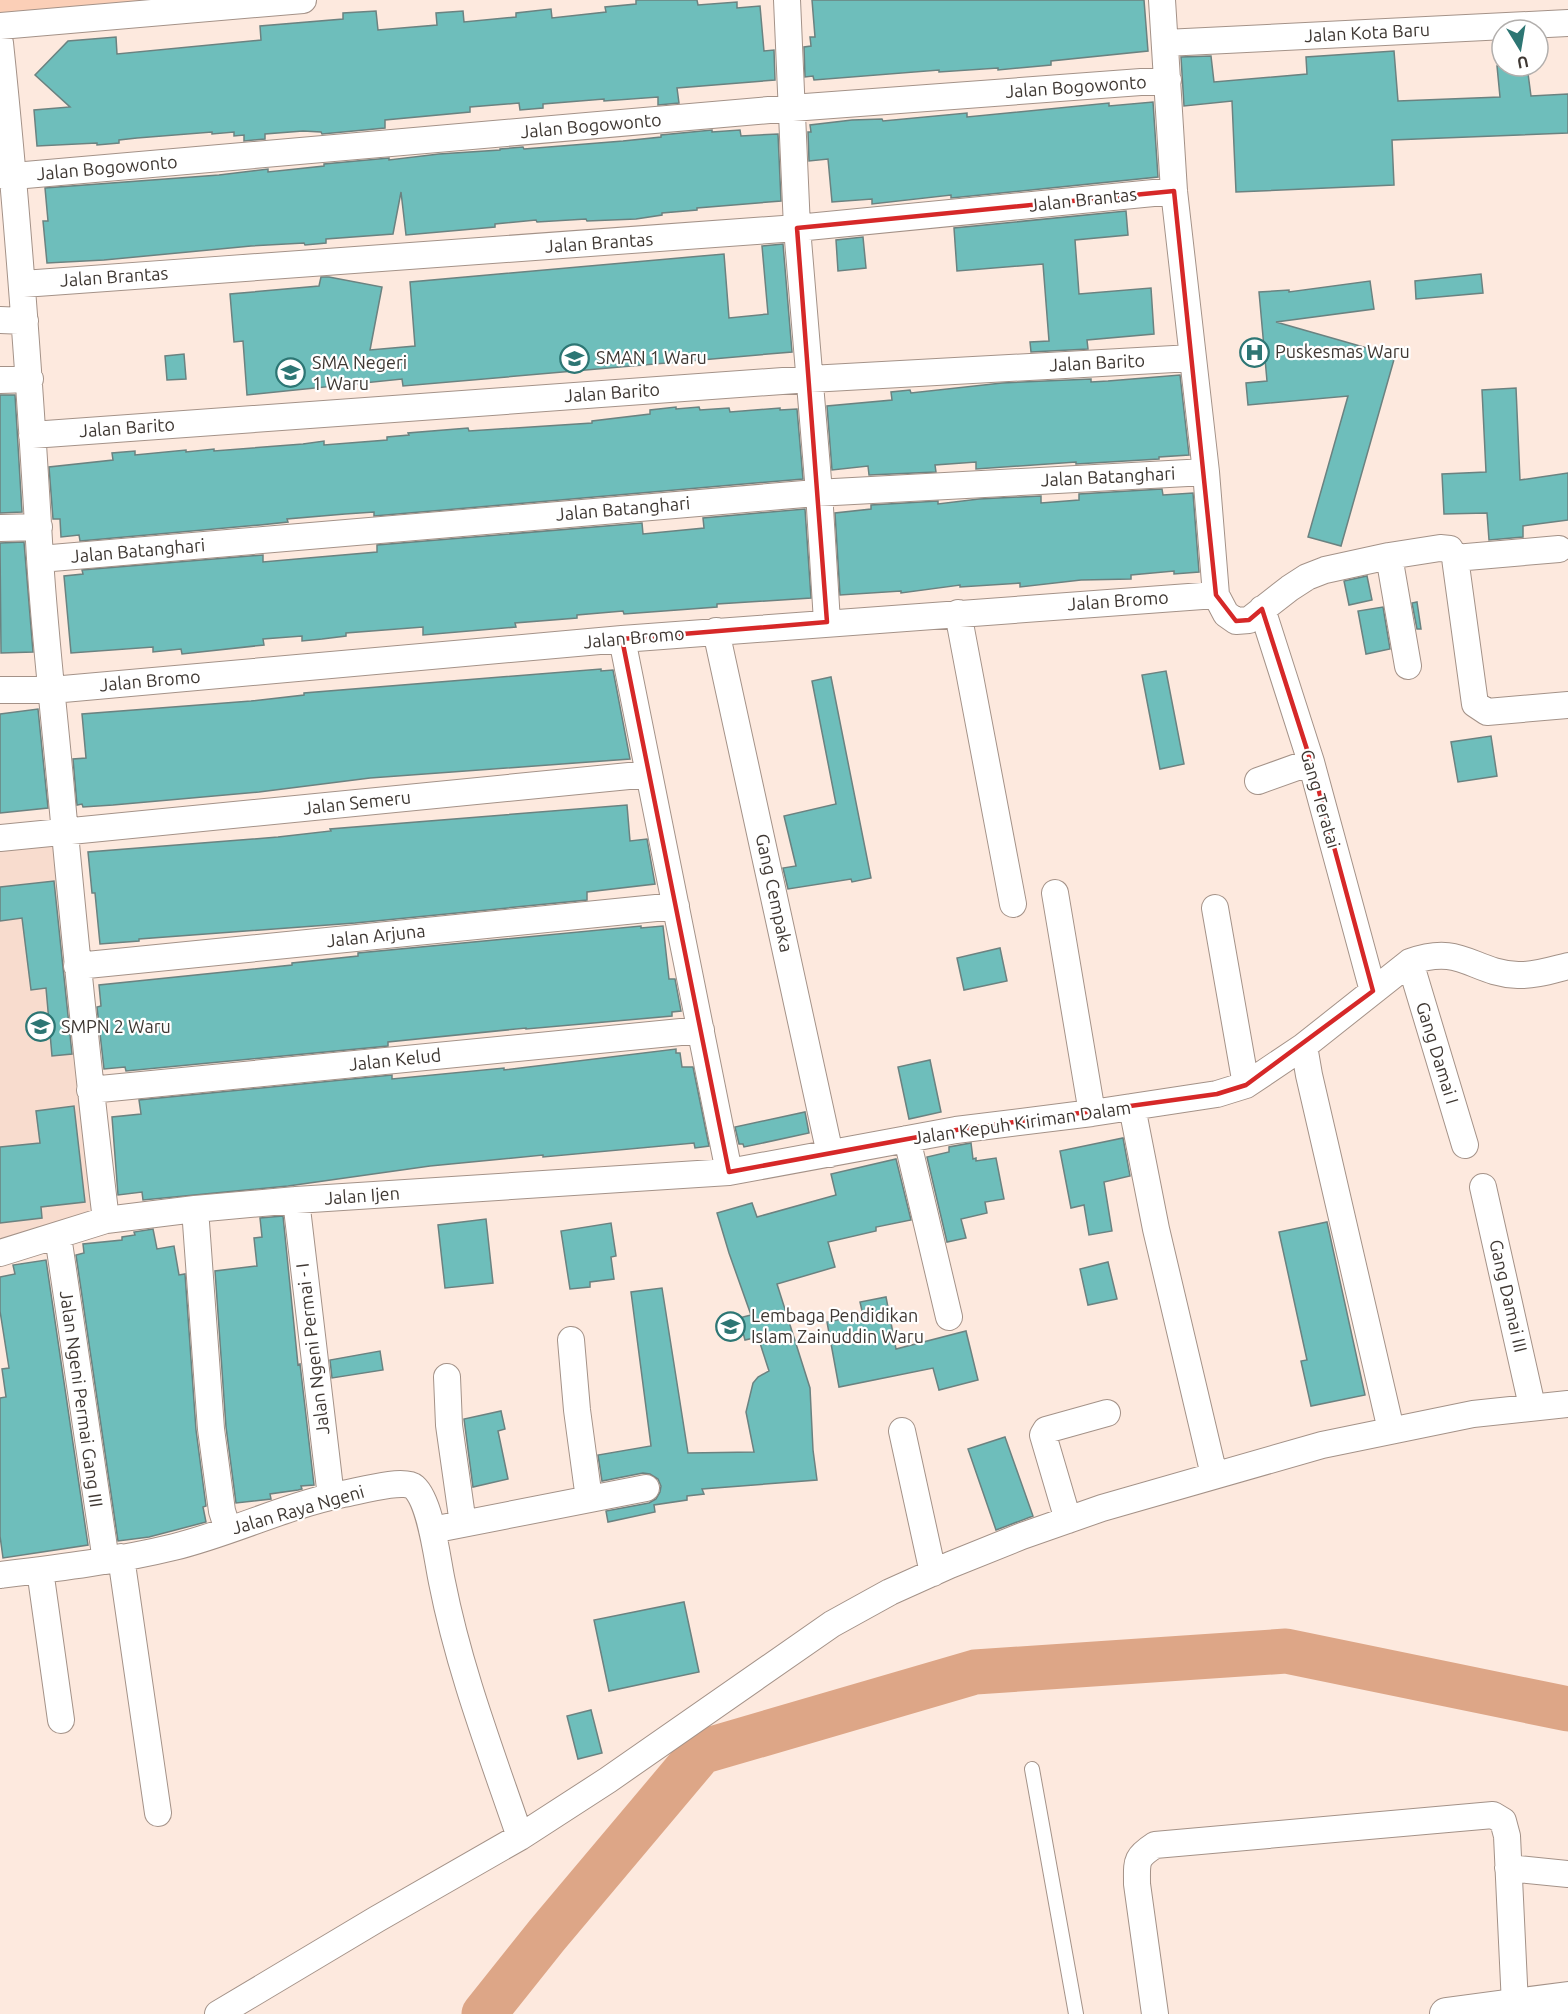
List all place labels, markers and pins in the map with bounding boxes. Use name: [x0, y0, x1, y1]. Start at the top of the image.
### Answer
hospital icon: Puskesmas Waru: [1238, 336, 1270, 368]
place label: Puskesmas Waru: [1275, 341, 1410, 361]
school or university icon: SMAN 1 Waru: [559, 342, 591, 374]
place label: SMAN 1 Waru: [596, 347, 707, 367]
place label: SMA Negeri 1 Waru: [312, 352, 407, 393]
school or university icon: SMA Negeri 1 Waru: [275, 357, 307, 389]
school or university icon: SMPN 2 Waru: [24, 1011, 56, 1043]
place label: SMPN 2 Waru: [61, 1016, 171, 1036]
place label: Lembaga Pendidikan Islam Zainuddin Waru: [751, 1305, 924, 1346]
school or university icon: Lembaga Pendidikan Islam Zainuddin Waru: [714, 1310, 746, 1342]

